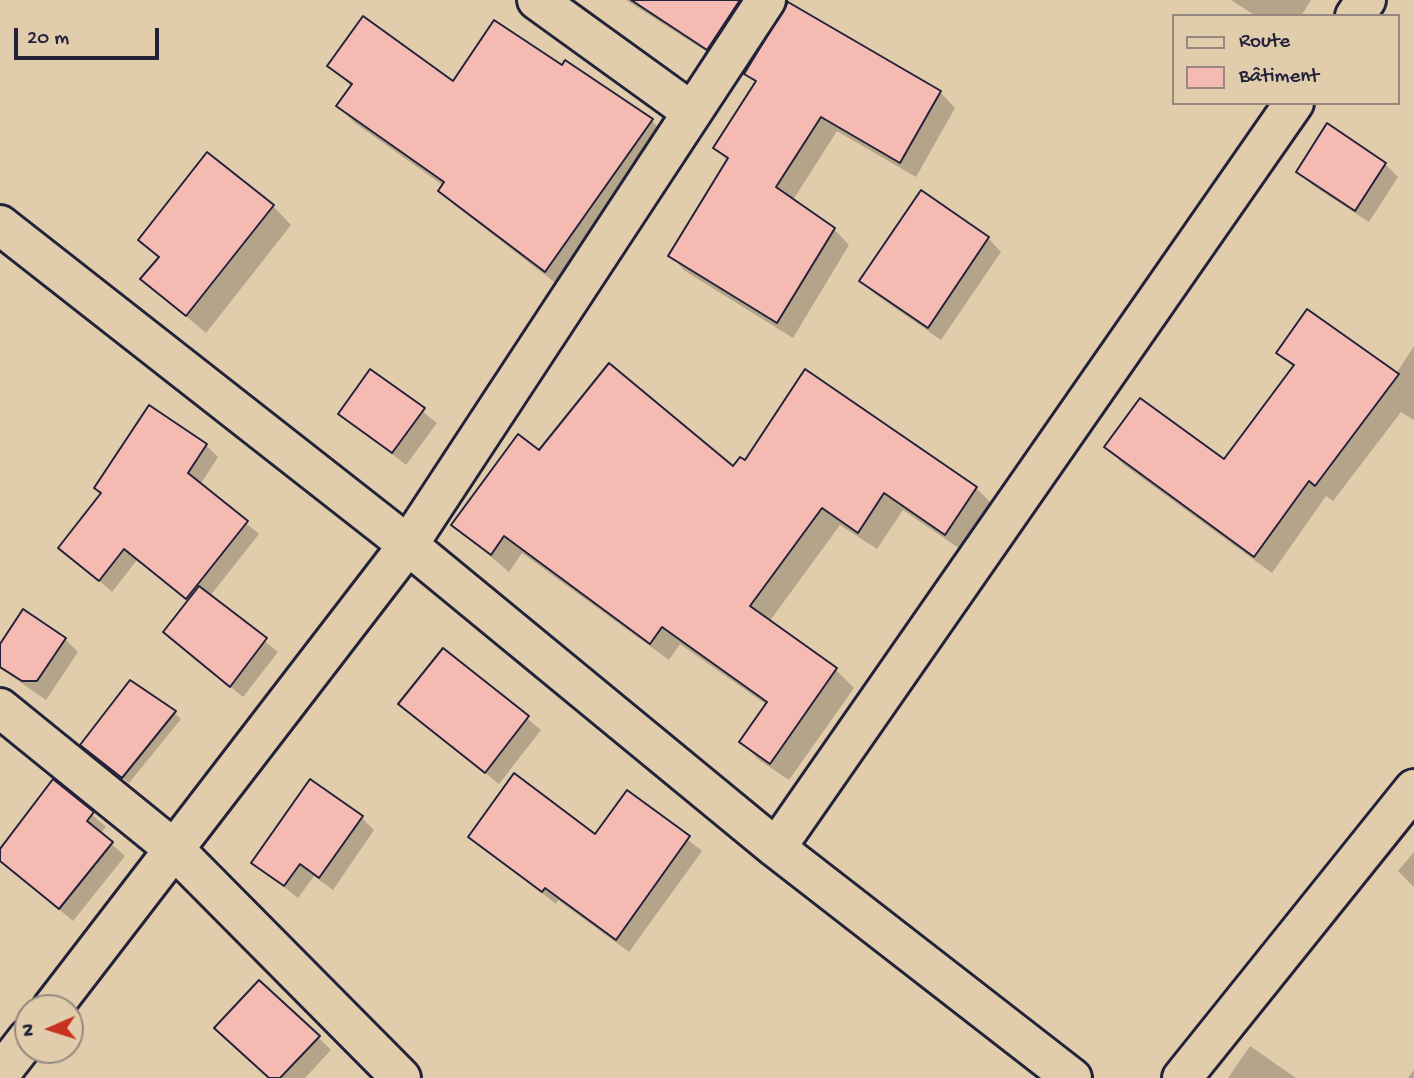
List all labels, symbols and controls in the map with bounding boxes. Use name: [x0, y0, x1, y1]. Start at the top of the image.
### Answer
scale bar: [18, 14, 163, 58]
legend: [1172, 14, 1400, 105]
text: 20 m: [27, 27, 69, 52]
text: Route: [1239, 30, 1290, 55]
text: Bâtiment: [1239, 65, 1319, 90]
north arrow: [14, 994, 84, 1064]
text: N: [18, 1023, 41, 1037]

